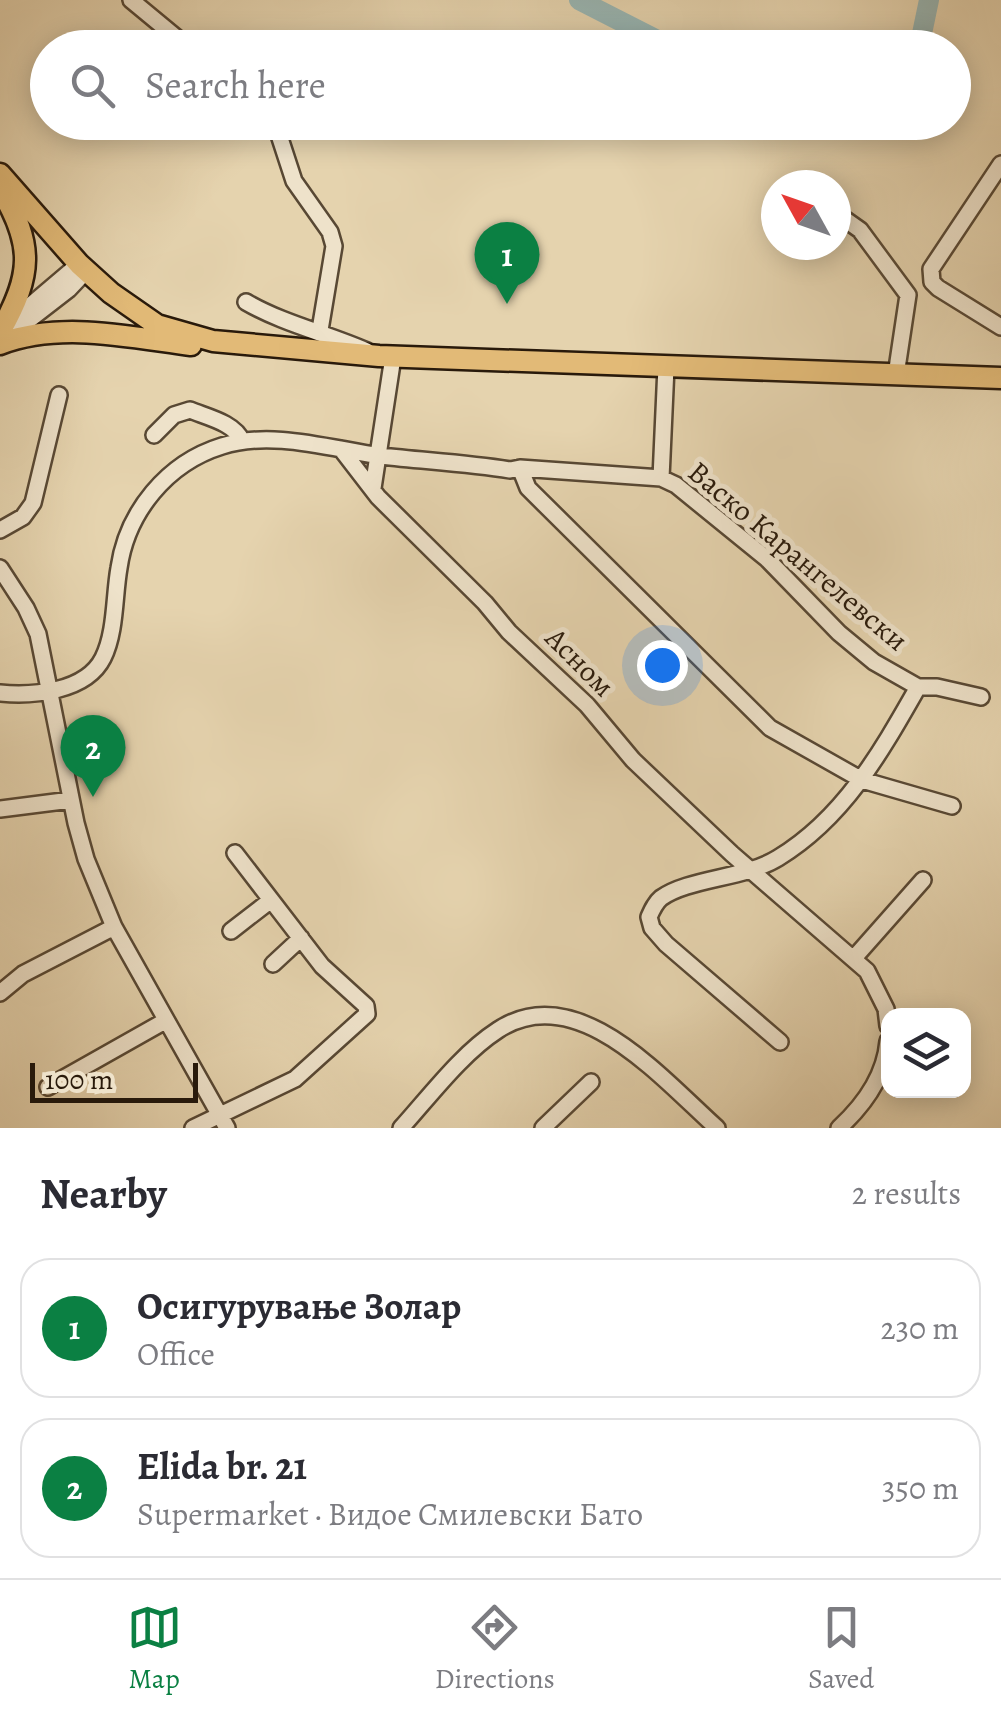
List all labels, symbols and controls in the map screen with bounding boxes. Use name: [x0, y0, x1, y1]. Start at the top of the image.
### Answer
search box: [30, 30, 971, 140]
icon: search: [65, 58, 120, 113]
text: Search here: [145, 59, 326, 111]
north arrow: [761, 170, 851, 260]
pin: 1: [474, 222, 540, 304]
street label: Васко Карангелевски: [680, 452, 916, 660]
street label: Асном: [536, 618, 623, 705]
your location: [637, 640, 688, 691]
pin: 2: [61, 714, 126, 797]
map controls: [881, 1008, 971, 1098]
button: layers: [881, 1008, 971, 1098]
scale bar: [30, 1058, 198, 1102]
text: 100 m: [45, 1061, 113, 1099]
text: Nearby: [40, 1165, 167, 1222]
text: 2 results: [852, 1171, 961, 1215]
text: Осигурување Золар: [137, 1280, 461, 1332]
text: 1: [69, 1306, 80, 1350]
text: 230 m: [880, 1306, 959, 1350]
text: Office: [137, 1332, 215, 1376]
text: Elida br. 21: [137, 1440, 307, 1492]
text: 2: [67, 1466, 82, 1510]
text: 350 m: [882, 1466, 959, 1510]
text: Supermarket · Видое Смилевски Бато: [137, 1492, 643, 1536]
tab: Map: [127, 1600, 182, 1698]
tab: Directions: [435, 1600, 555, 1698]
tab: Saved: [808, 1600, 874, 1698]

